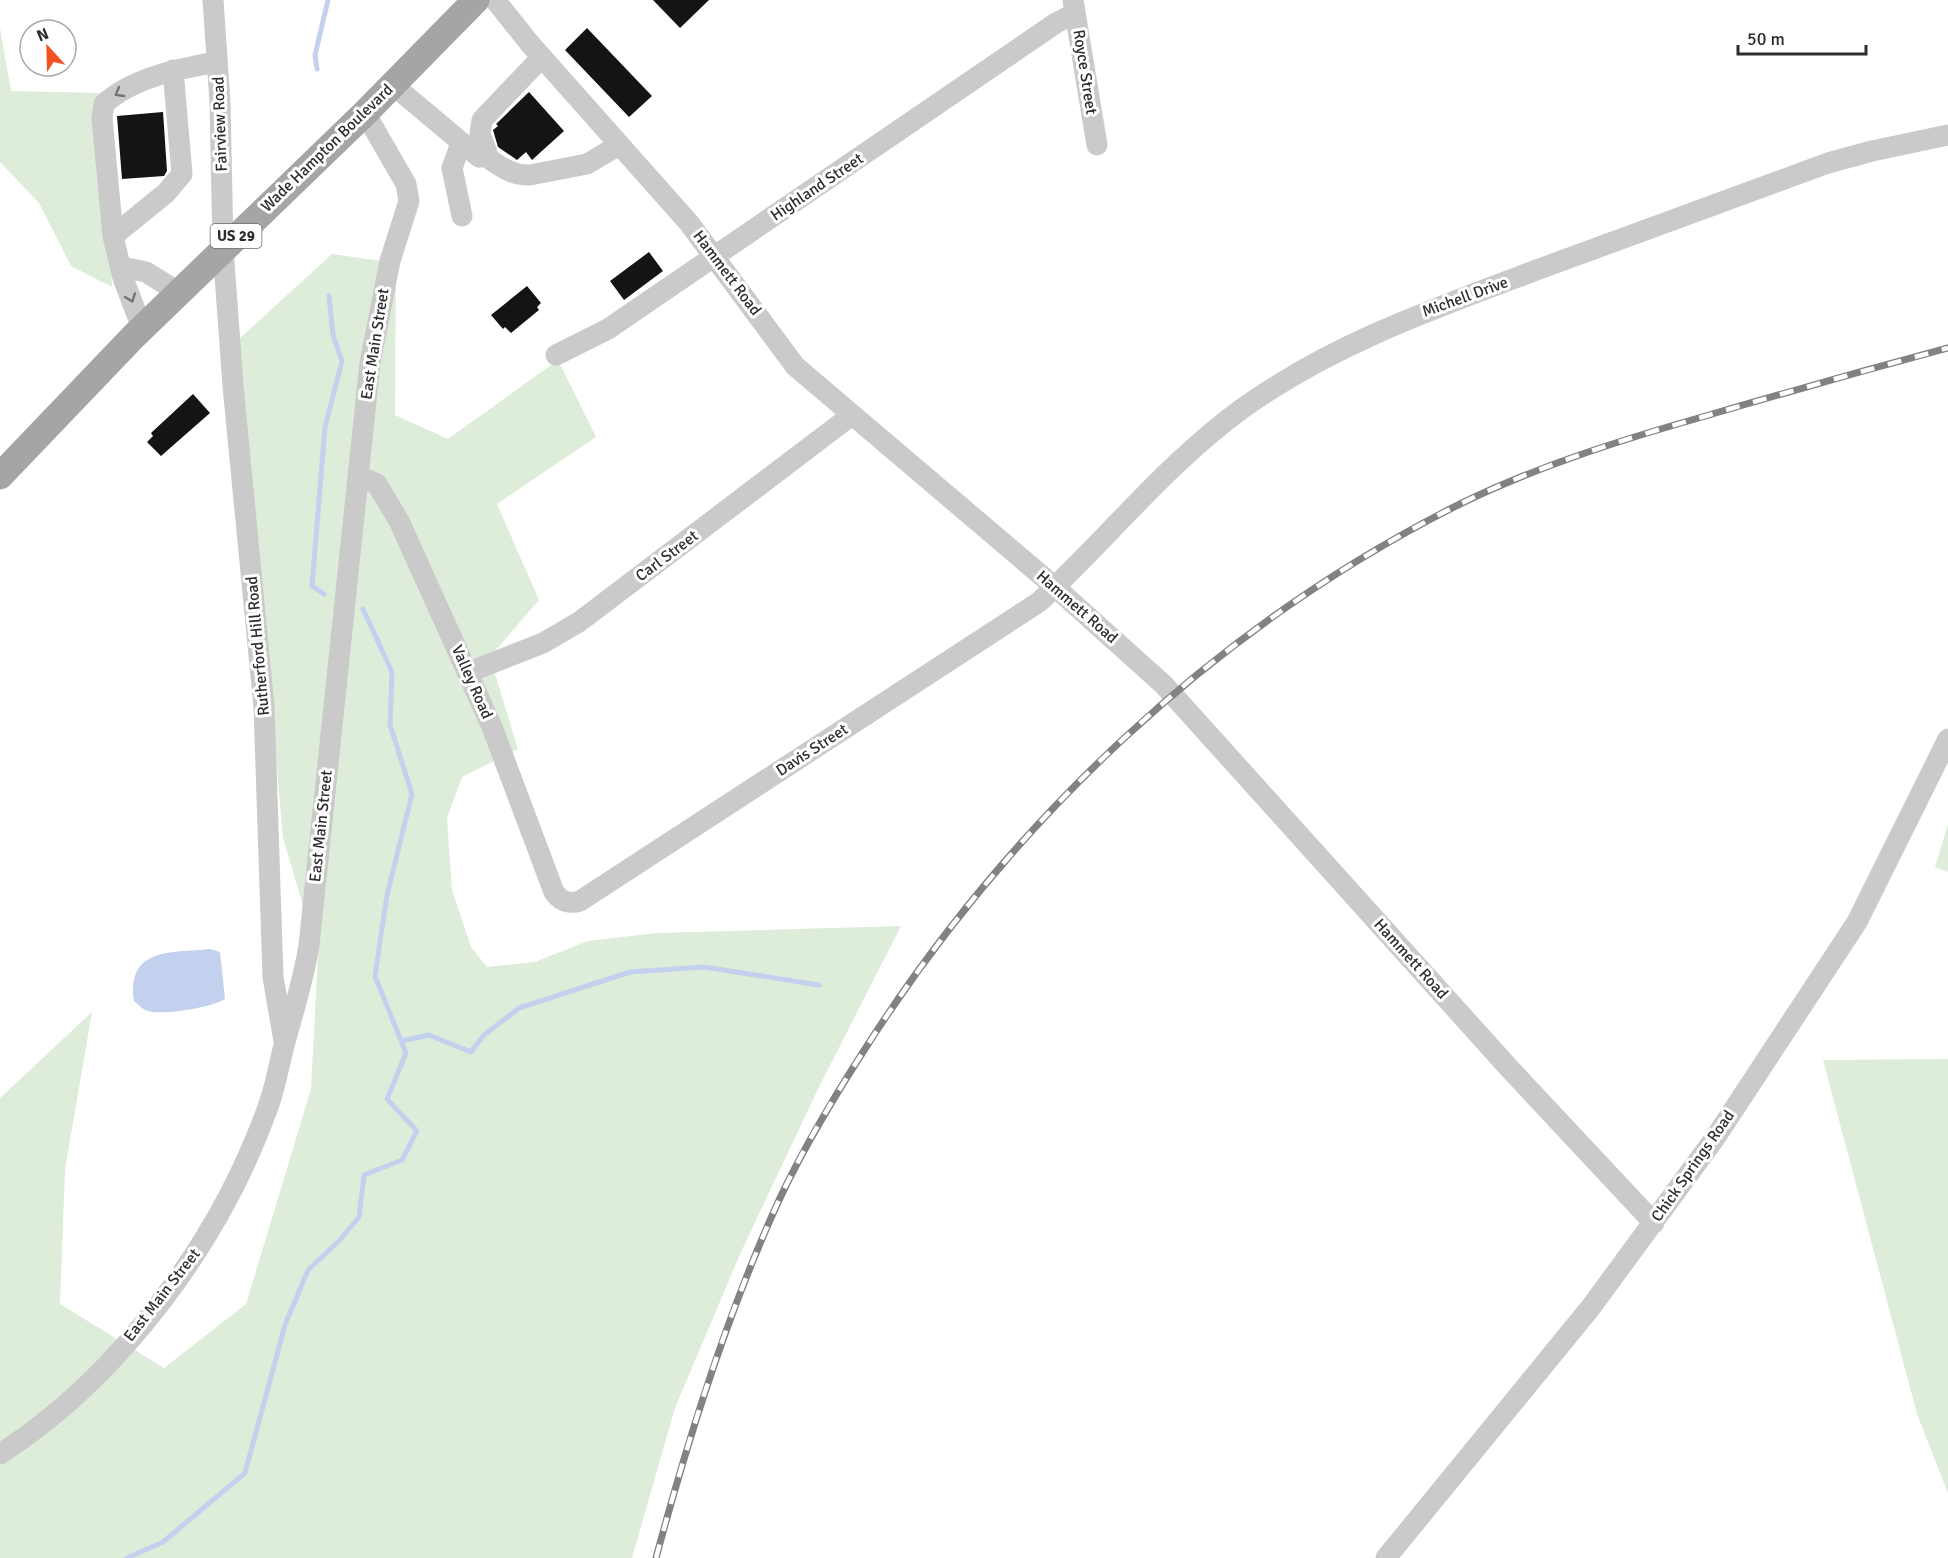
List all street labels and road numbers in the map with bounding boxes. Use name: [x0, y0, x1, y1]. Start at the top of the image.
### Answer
street label: Royce Street: [1068, 28, 1102, 116]
street label: Fairview Road: [208, 76, 232, 172]
street label: Wade Hampton Boulevard: [257, 80, 397, 216]
street label: Highland Street: [767, 148, 867, 225]
road number: US 29: [210, 224, 262, 248]
street label: Hammett Road: [689, 226, 765, 320]
street label: Michell Drive: [1419, 272, 1511, 322]
street label: East Main Street: [356, 286, 394, 401]
street label: Carl Street: [632, 526, 703, 586]
street label: Hammett Road: [1032, 566, 1122, 648]
street label: Rutherford Hill Road: [242, 575, 274, 717]
street label: Valley Road: [447, 642, 497, 722]
street label: Davis Street: [772, 719, 852, 781]
street label: East Main Street: [305, 769, 337, 883]
street label: Hammett Road: [1370, 915, 1452, 1003]
street label: Chick Springs Road: [1647, 1106, 1739, 1226]
street label: East Main Street: [119, 1244, 205, 1345]

